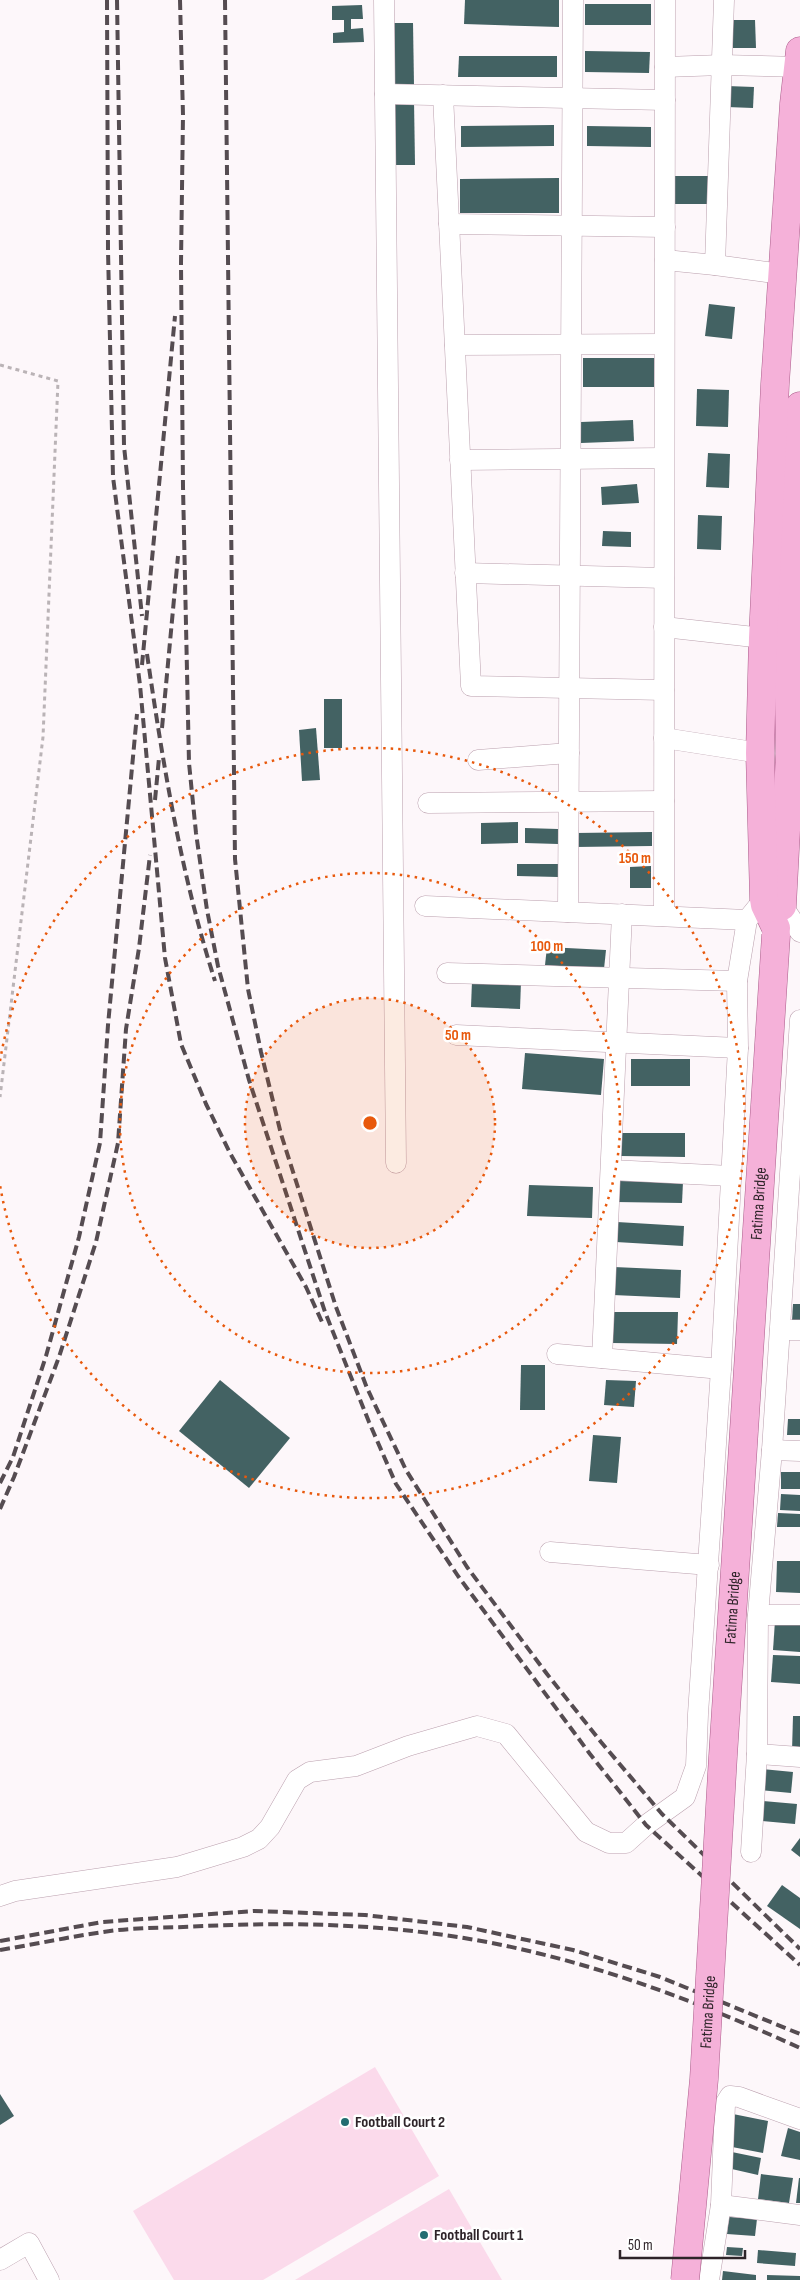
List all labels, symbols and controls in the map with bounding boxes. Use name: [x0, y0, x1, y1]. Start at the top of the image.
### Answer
text: 150 m: [619, 849, 651, 868]
text: 100 m: [531, 937, 563, 956]
text: 50 m: [445, 1026, 471, 1045]
centre of rings: [361, 1114, 379, 1132]
street label: Fatima Bridge: [747, 1167, 770, 1241]
street label: Fatima Bridge: [721, 1571, 744, 1645]
street label: Fatima Bridge: [696, 1975, 720, 2049]
place label: Football Court 2: [355, 2113, 445, 2132]
marker: Football Court 2: [339, 2116, 351, 2128]
place label: Football Court 1: [434, 2226, 524, 2245]
scale bar: [620, 2228, 745, 2260]
marker: Football Court 1: [418, 2229, 430, 2241]
text: 50 m: [628, 2236, 653, 2255]

